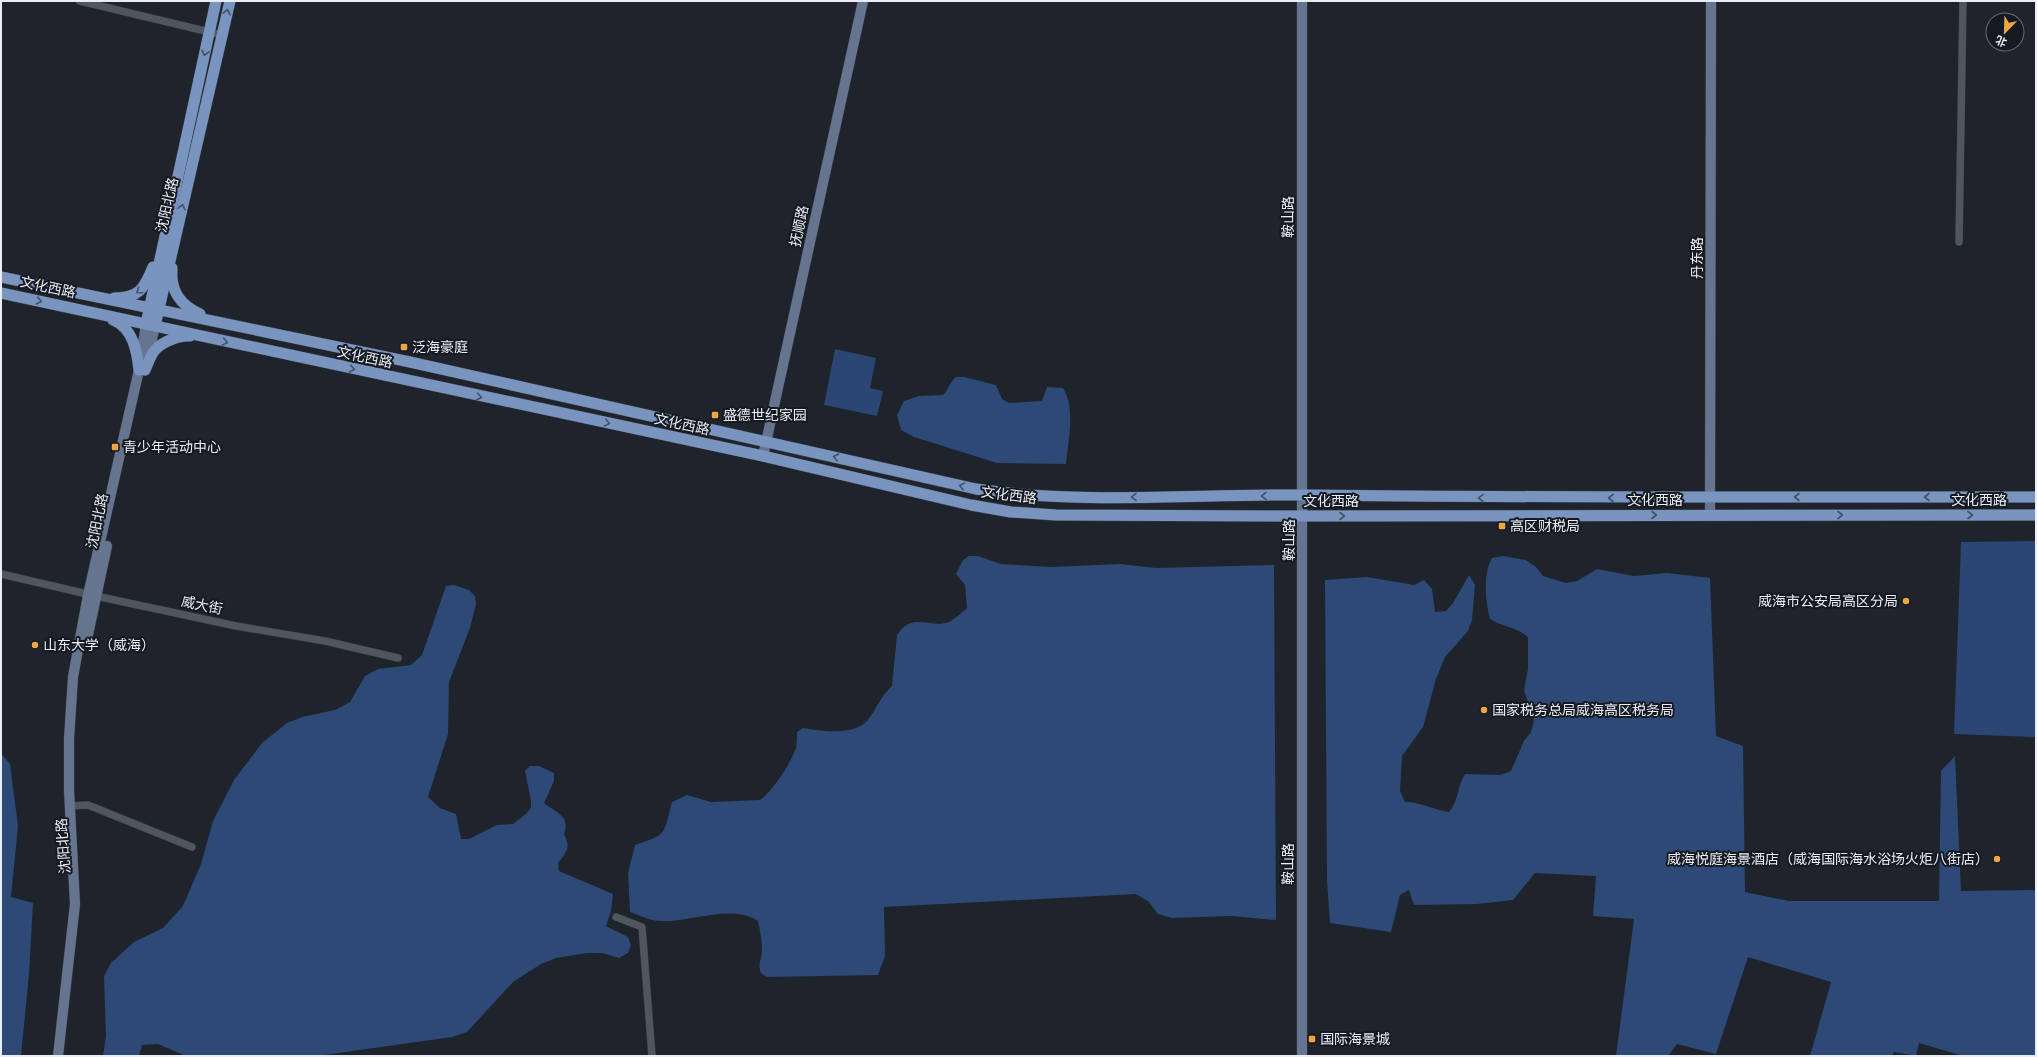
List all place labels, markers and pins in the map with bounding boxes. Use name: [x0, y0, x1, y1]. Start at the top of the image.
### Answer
place label: 泛海豪庭: [412, 337, 468, 357]
marker: 泛海豪庭: [399, 342, 409, 352]
place label: 盛德世纪家园: [723, 405, 807, 425]
marker: 盛德世纪家园: [710, 410, 720, 420]
place label: 青少年活动中心: [123, 437, 221, 457]
marker: 青少年活动中心: [110, 442, 120, 452]
place label: 高区财税局: [1510, 516, 1580, 536]
marker: 高区财税局: [1497, 521, 1507, 531]
place label: 威海市公安局高区分局: [1758, 591, 1898, 611]
marker: 威海市公安局高区分局: [1901, 596, 1911, 606]
place label: 山东大学（威海）: [43, 635, 155, 655]
marker: 山东大学（威海）: [30, 640, 40, 650]
place label: 国家税务总局威海高区税务局: [1492, 700, 1674, 720]
marker: 国家税务总局威海高区税务局: [1479, 705, 1489, 715]
place label: 威海悦庭海景酒店（威海国际海水浴场火炬八街店）: [1667, 849, 1989, 869]
marker: 威海悦庭海景酒店（威海国际海水浴场火炬八街店）: [1992, 854, 2002, 864]
place label: 国际海景城: [1320, 1029, 1390, 1049]
marker: 国际海景城: [1307, 1034, 1317, 1044]

